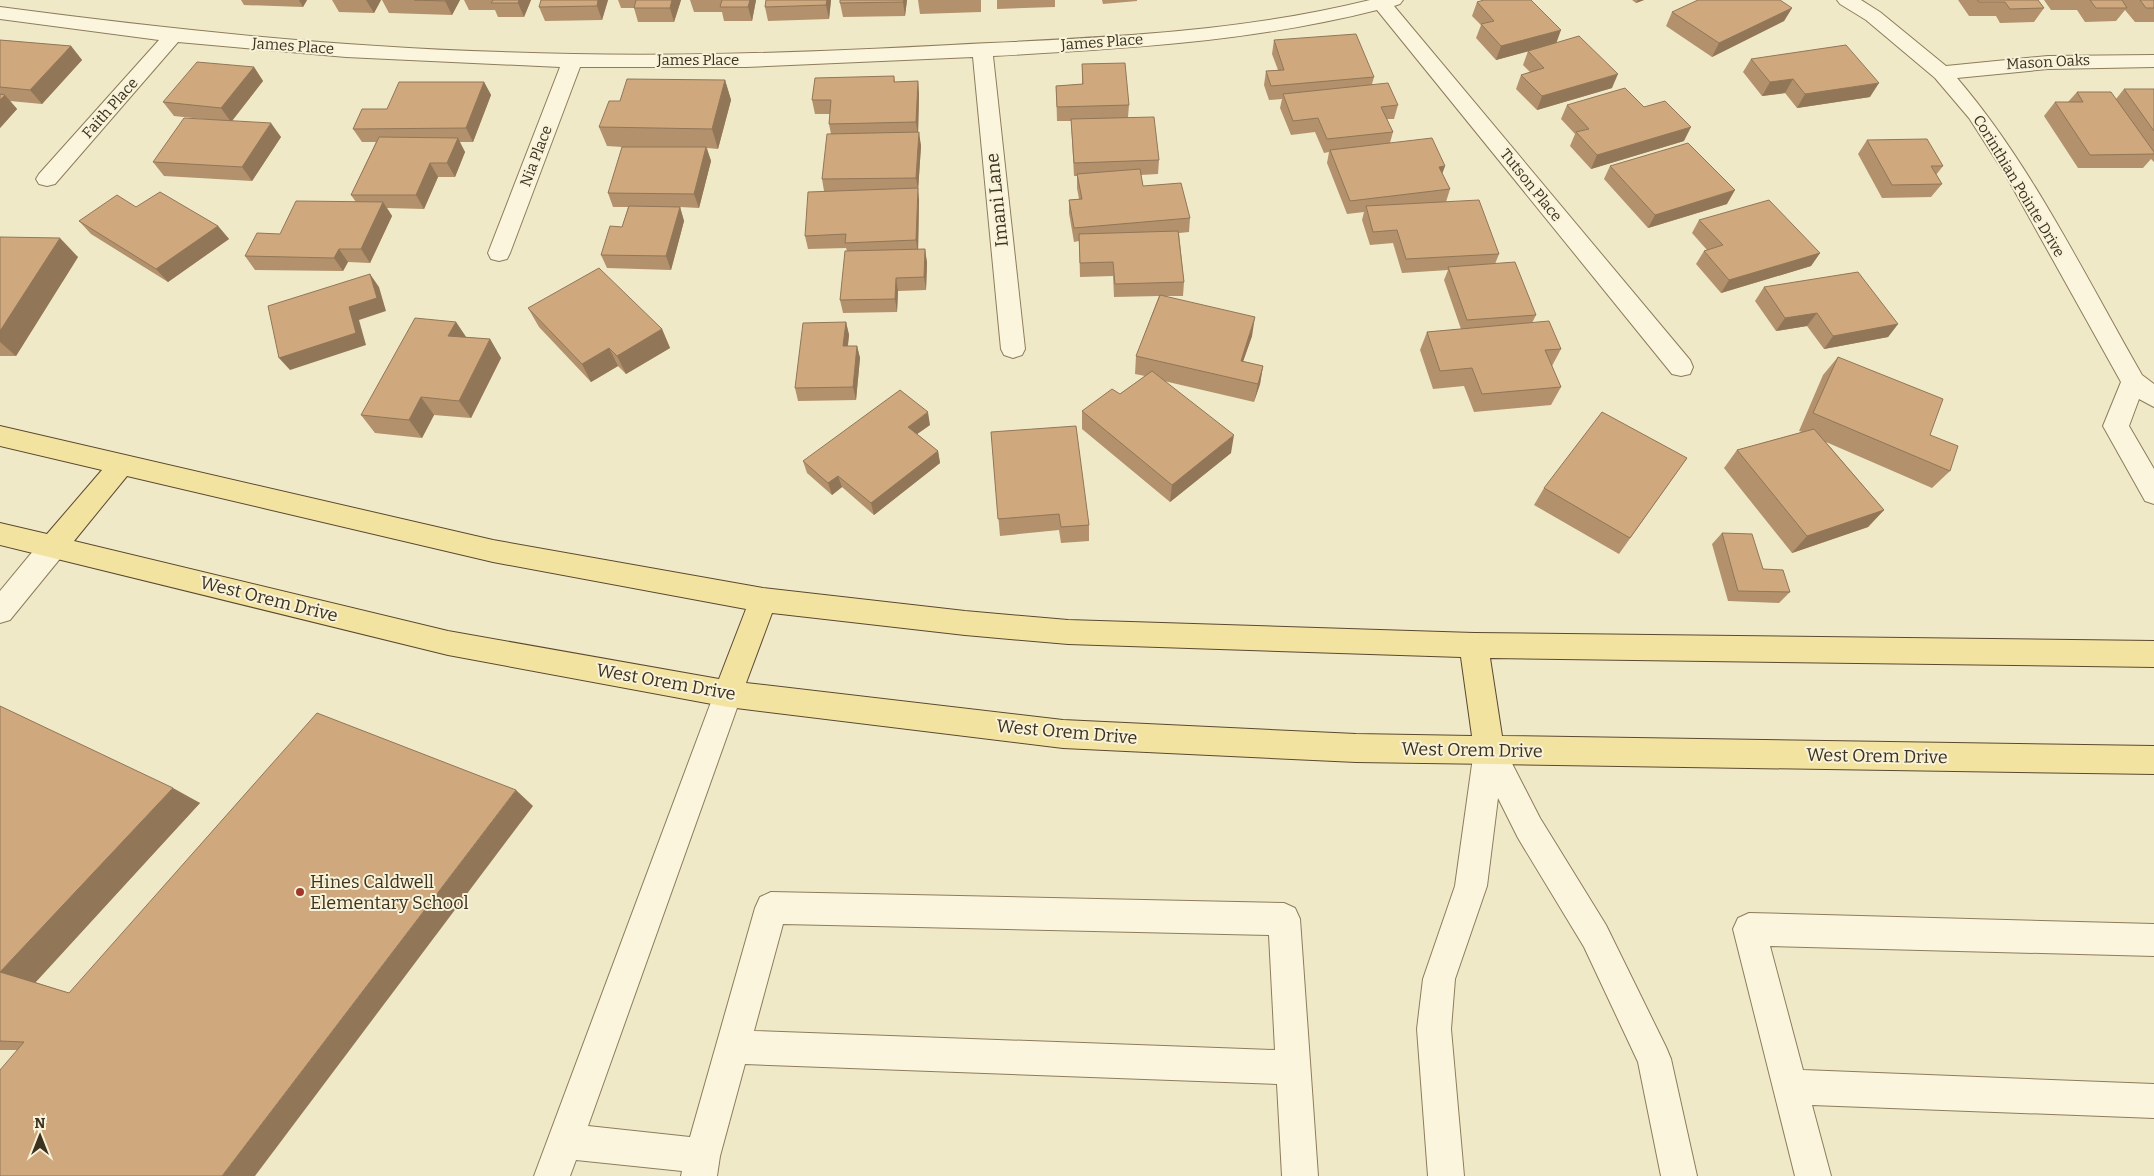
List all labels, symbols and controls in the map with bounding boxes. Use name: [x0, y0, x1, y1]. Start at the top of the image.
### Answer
street label: James Place: [1059, 30, 1144, 54]
street label: James Place: [250, 34, 335, 58]
street label: James Place: [656, 51, 739, 69]
street label: Mason Oaks: [2006, 51, 2090, 73]
street label: Faith Place: [78, 74, 142, 142]
street label: Corinthian Pointe Drive: [1969, 112, 2069, 260]
street label: Nia Place: [516, 123, 556, 189]
street label: Tutson Place: [1496, 145, 1566, 225]
street label: Imani Lane: [981, 152, 1013, 248]
street label: West Orem Drive: [198, 571, 340, 627]
street label: West Orem Drive: [595, 659, 737, 705]
street label: West Orem Drive: [996, 715, 1138, 749]
street label: West Orem Drive: [1401, 738, 1543, 762]
street label: West Orem Drive: [1806, 744, 1948, 768]
place label: Hines Caldwell Elementary School: [310, 871, 469, 914]
marker: Hines Caldwell Elementary School: [294, 886, 306, 898]
north arrow: [15, 1111, 65, 1161]
text: N: [35, 1115, 46, 1132]

